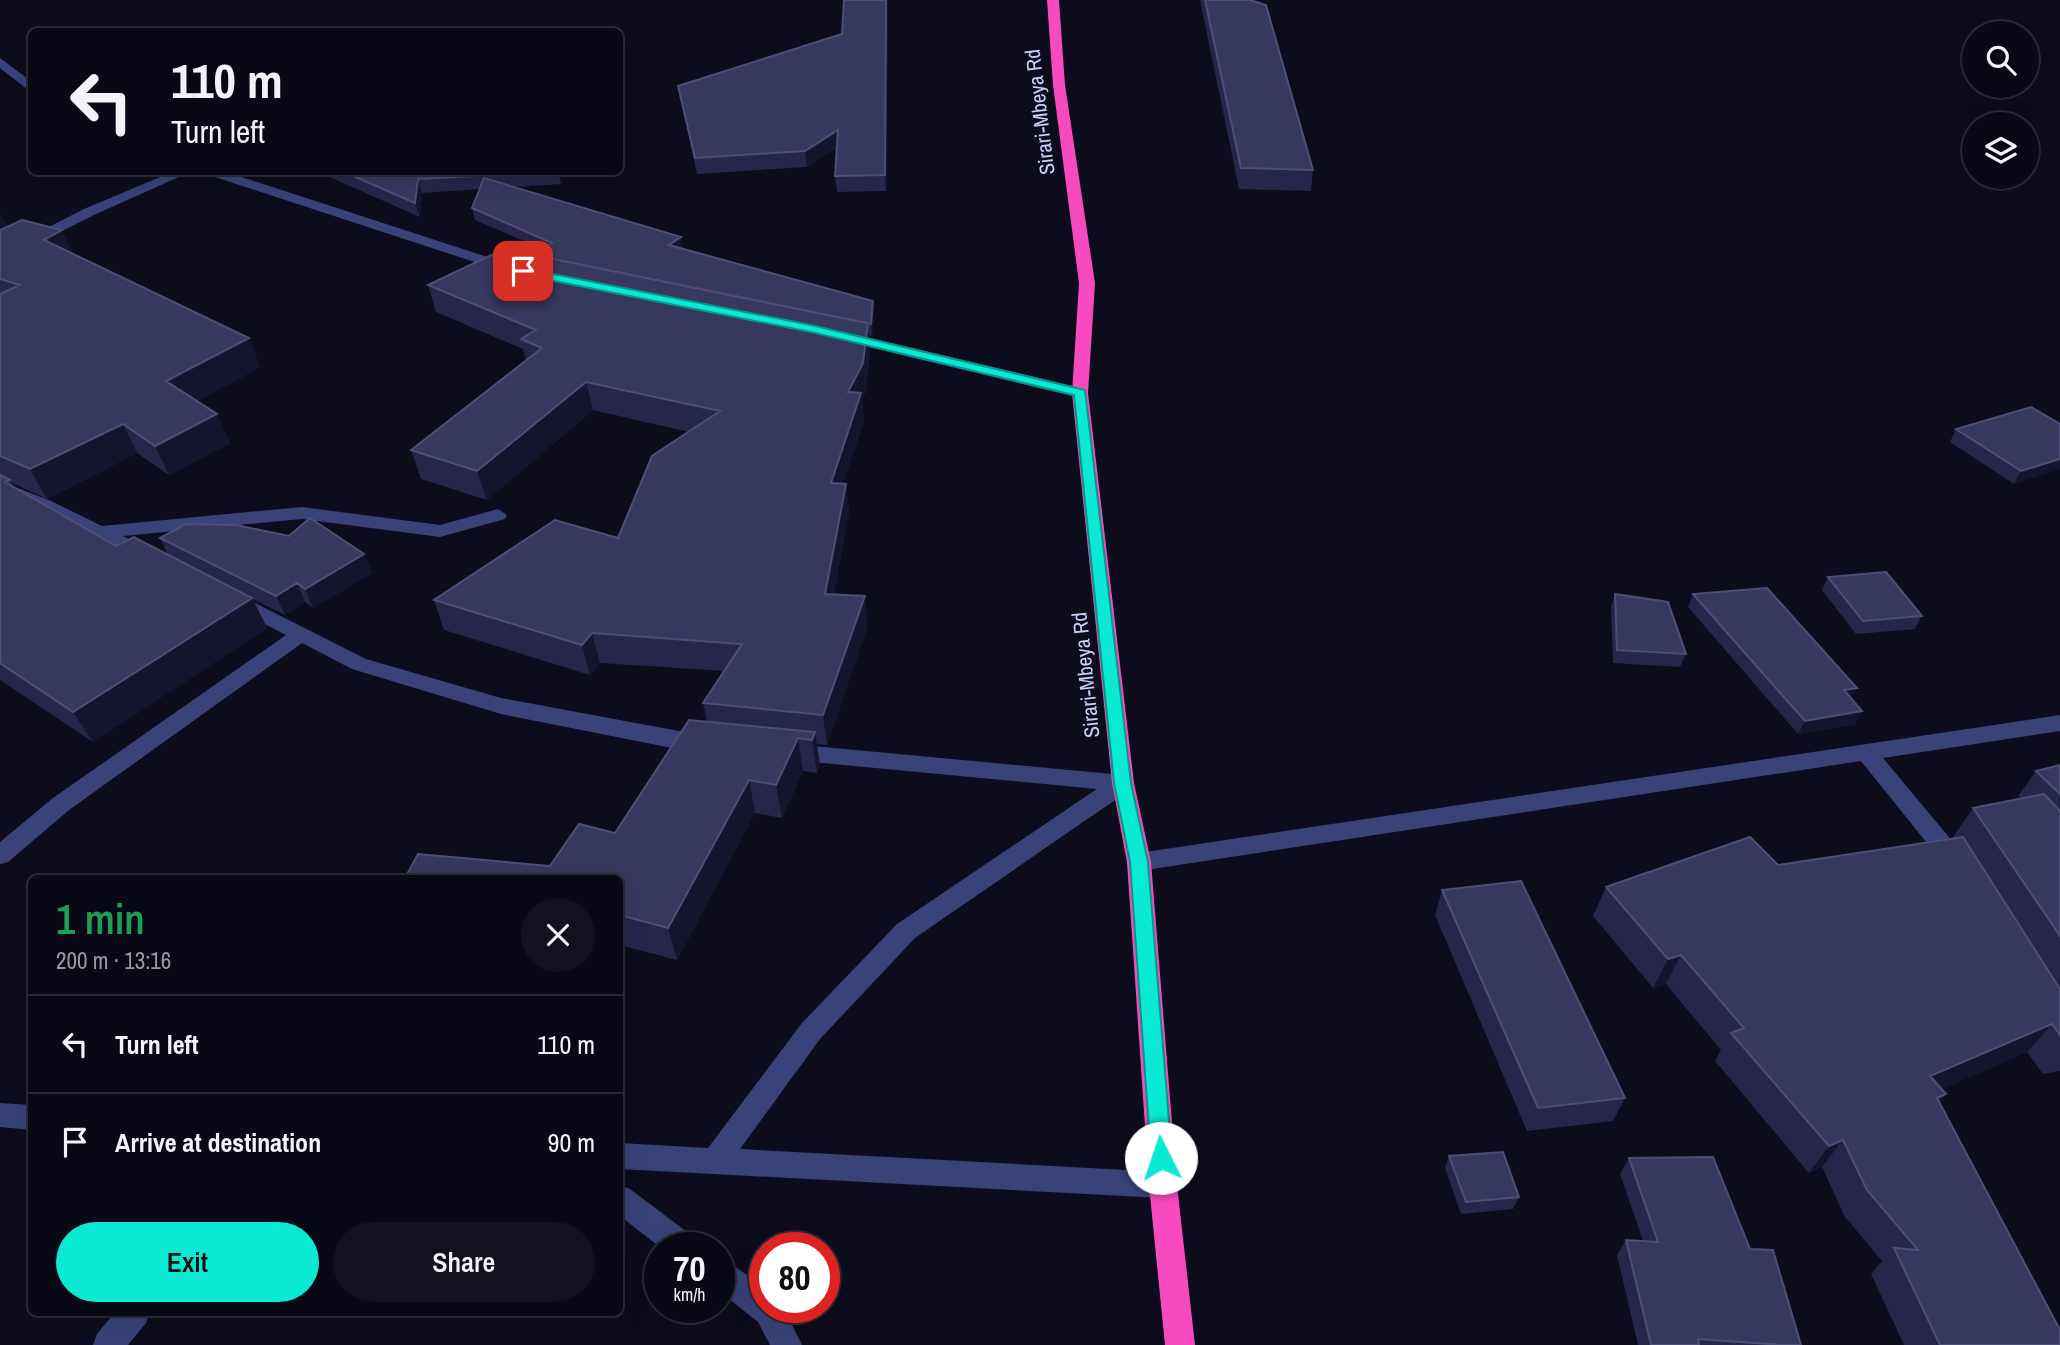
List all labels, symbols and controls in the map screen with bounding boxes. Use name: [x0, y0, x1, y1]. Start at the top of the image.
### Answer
map controls: [1962, 21, 2039, 189]
button: search: [1962, 21, 2039, 98]
text: 110 m: [171, 47, 283, 113]
street label: Sirari-Mbeya Rd: [1017, 48, 1062, 177]
icon: left: [56, 56, 147, 147]
text: Turn left: [171, 110, 265, 153]
button: layers: [1962, 112, 2039, 189]
pin: [493, 241, 553, 301]
icon: arrive: [504, 252, 542, 290]
street label: Sirari-Mbeya Rd: [1064, 611, 1107, 739]
text: 1 min: [56, 891, 145, 947]
button: close: [521, 898, 595, 972]
text: 200 m · 13:16: [56, 945, 171, 976]
icon: left: [56, 1025, 94, 1063]
text: Turn left: [115, 1027, 199, 1062]
text: 110 m: [537, 1027, 595, 1062]
position arrow: [1124, 1121, 1198, 1195]
icon: arrive: [56, 1123, 94, 1161]
text: Arrive at destination: [115, 1125, 321, 1160]
text: 90 m: [548, 1125, 595, 1160]
button: Exit: [56, 1222, 319, 1302]
button: Share: [333, 1222, 595, 1302]
speed limit sign: 80: [749, 1232, 840, 1323]
text: 70: [674, 1245, 705, 1292]
text: km/h: [674, 1282, 706, 1307]

